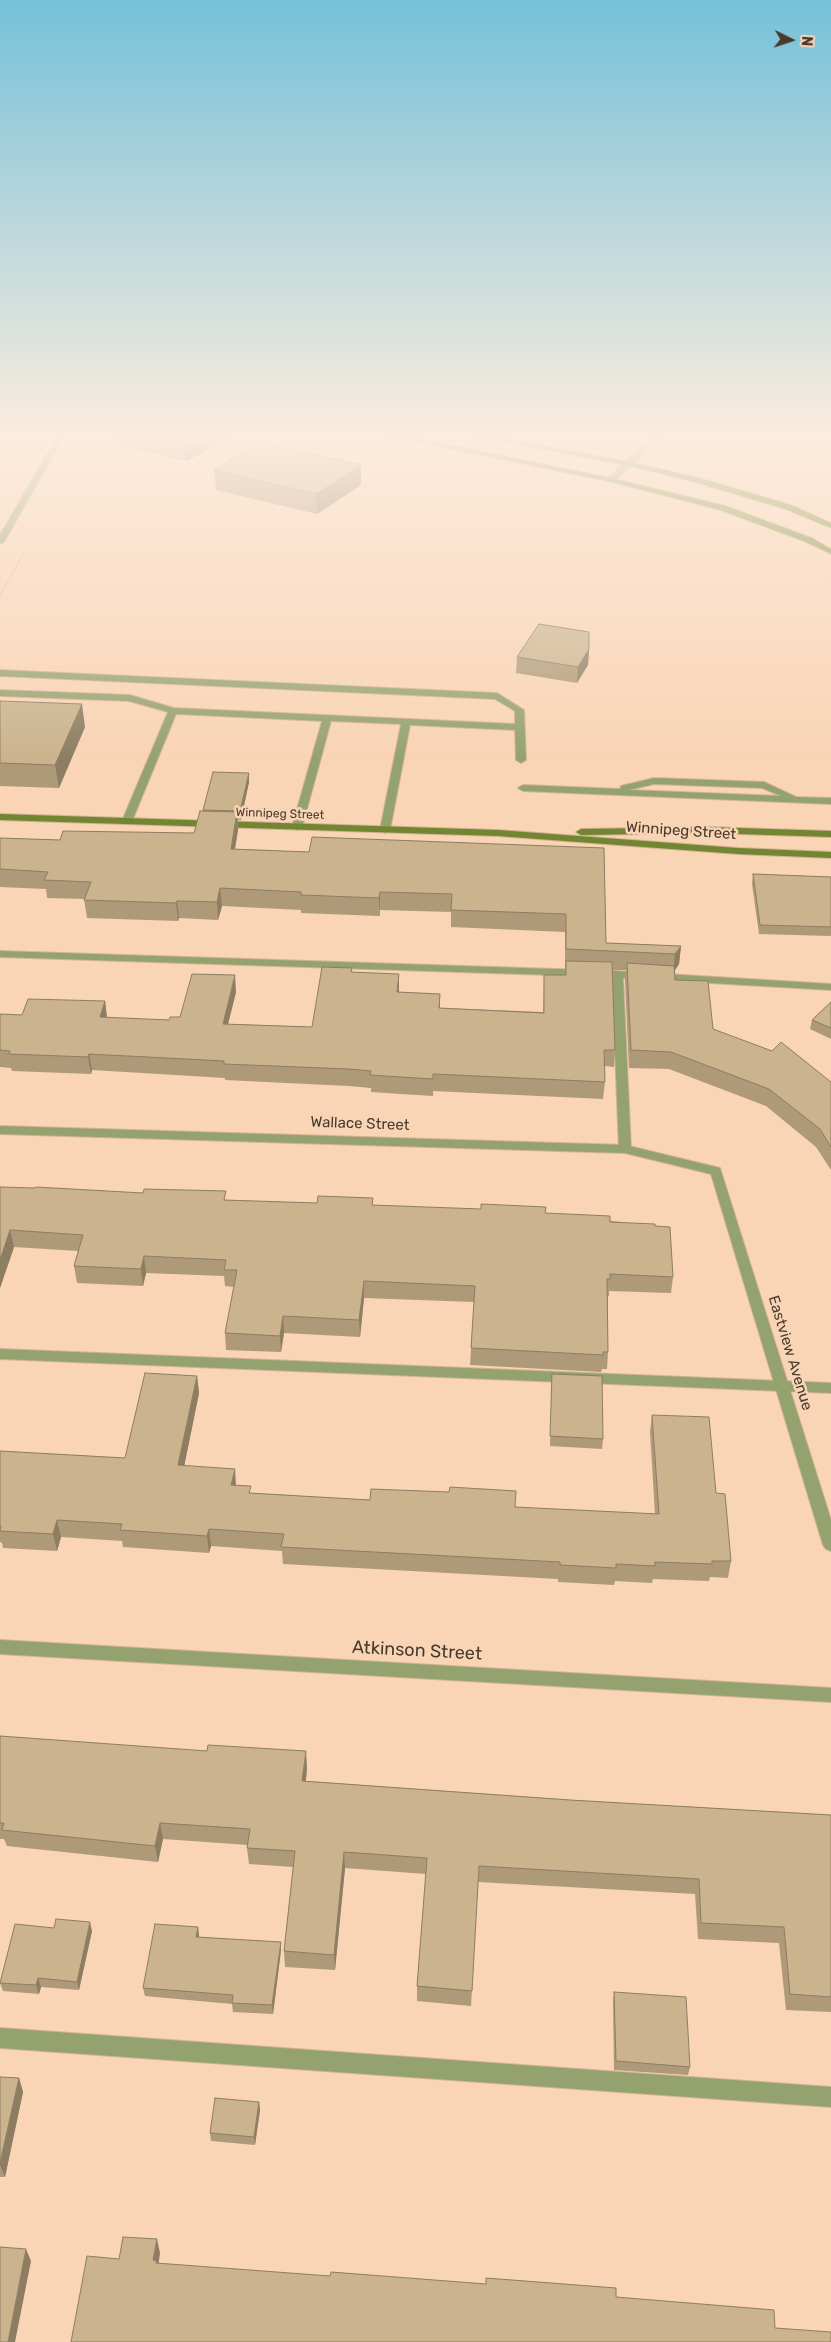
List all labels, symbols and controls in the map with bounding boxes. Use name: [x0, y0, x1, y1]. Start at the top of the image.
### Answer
north arrow: [766, 15, 816, 65]
text: N: [798, 35, 815, 47]
street label: Winnipeg Street: [235, 805, 325, 823]
street label: Winnipeg Street: [625, 818, 737, 844]
street label: Wallace Street: [310, 1113, 410, 1135]
street label: Eastview Avenue: [764, 1293, 816, 1413]
street label: Atkinson Street: [352, 1637, 482, 1665]

